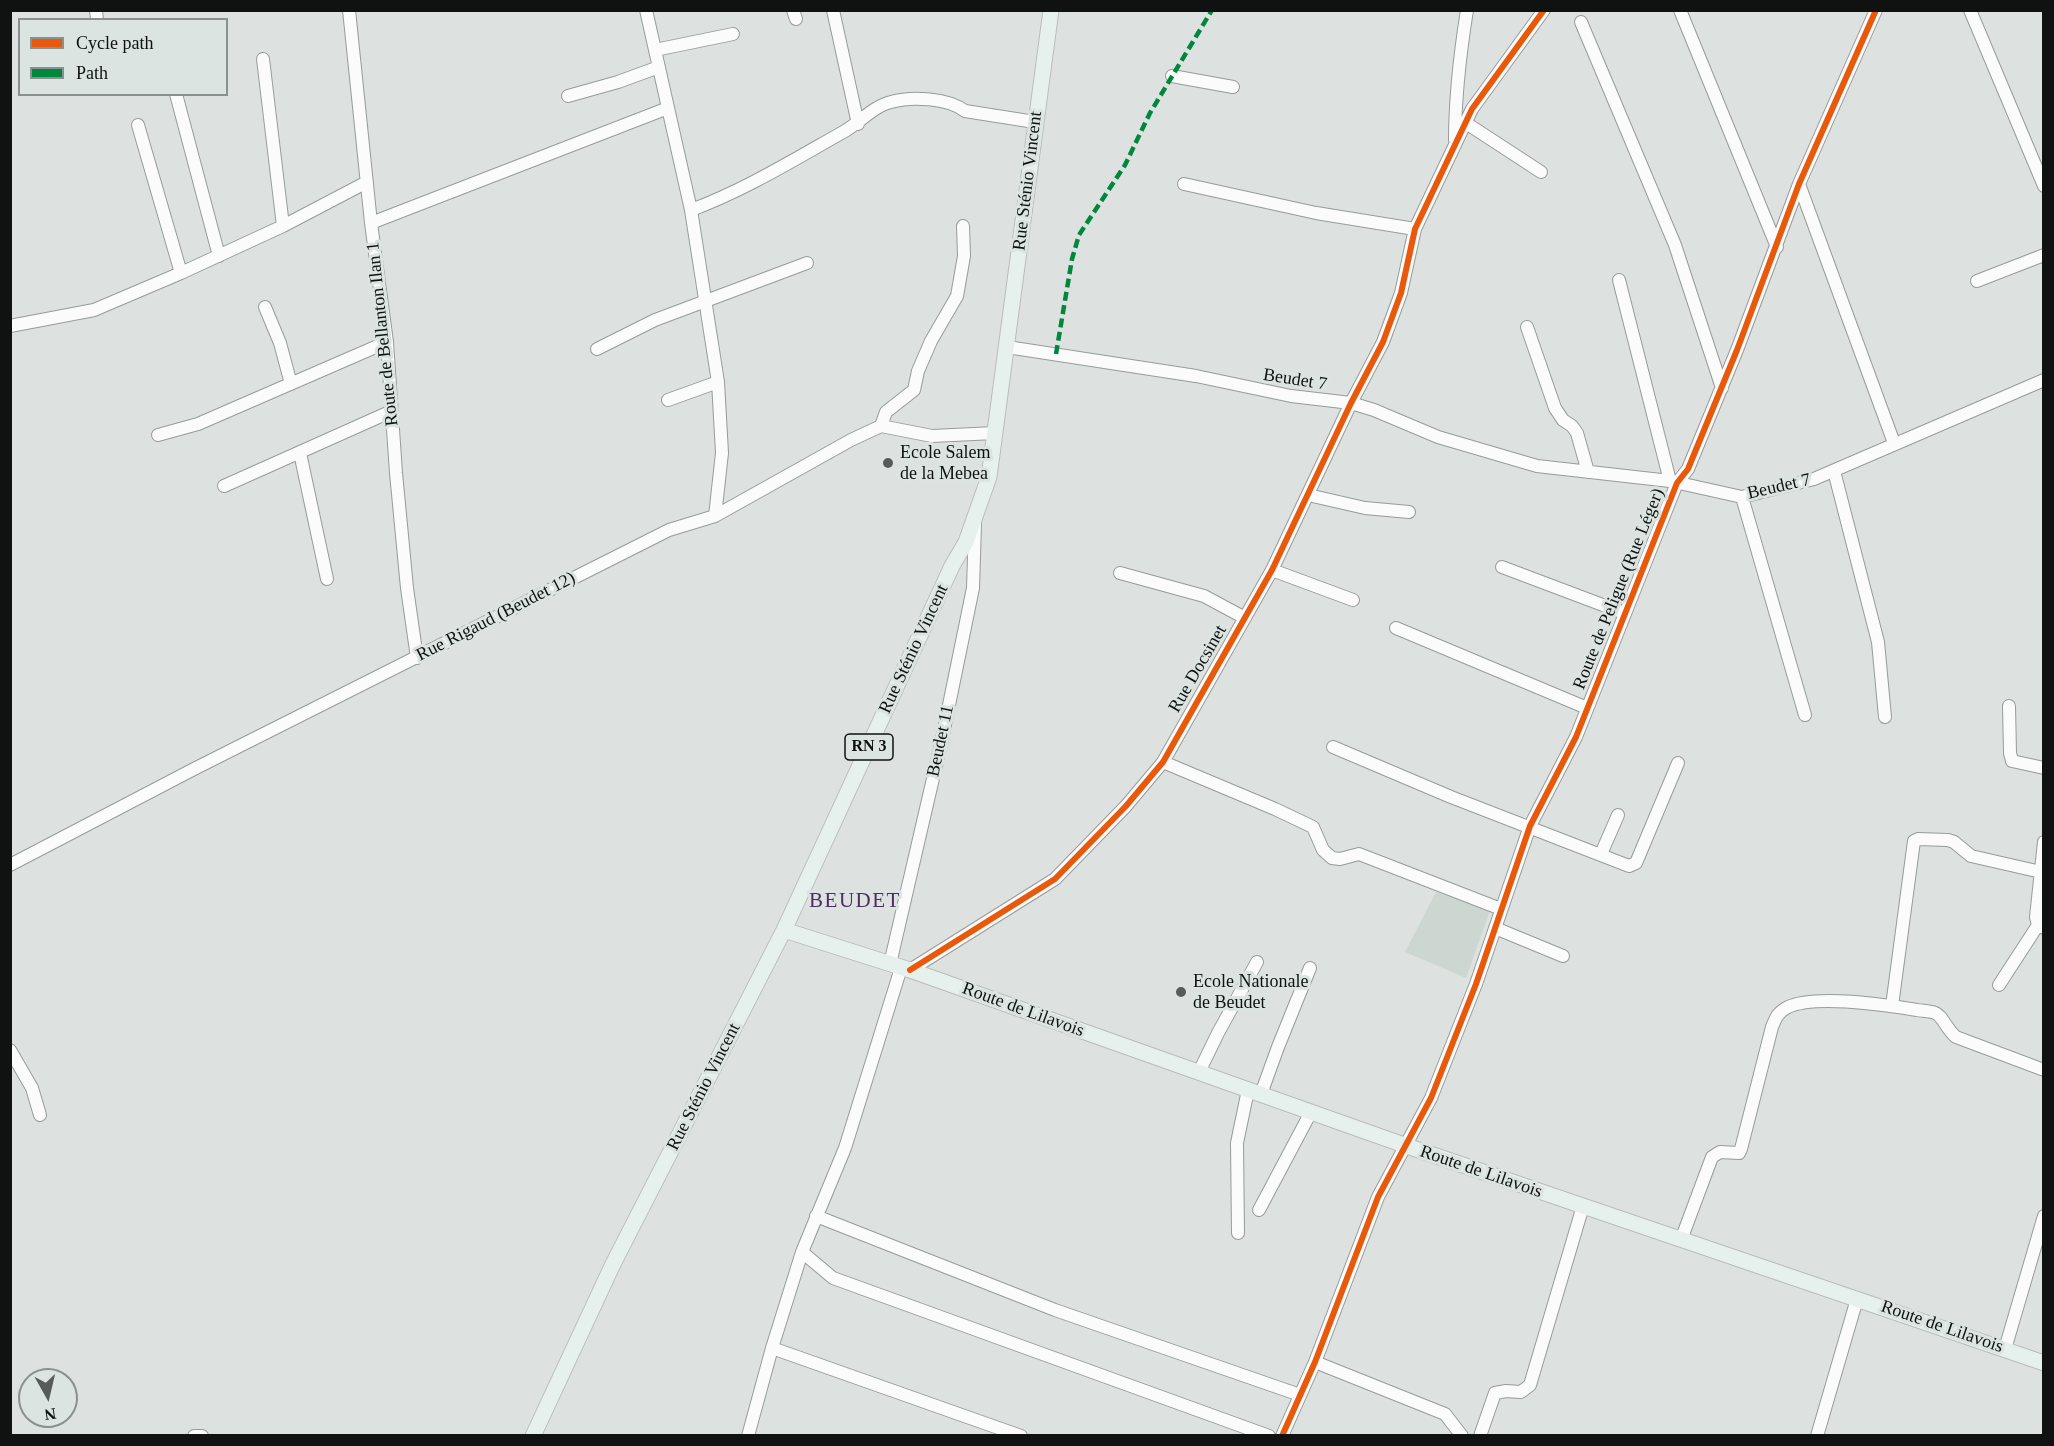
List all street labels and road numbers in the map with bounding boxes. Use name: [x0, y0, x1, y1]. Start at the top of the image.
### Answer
street label: Rue Sténio Vincent: [1009, 110, 1047, 252]
street label: Route de Bellanton Ilan 1: [363, 241, 403, 427]
street label: Beudet 7: [1261, 364, 1329, 396]
street label: Beudet 7: [1745, 469, 1813, 505]
street label: Route de Peligue (Rue Léger): [1569, 485, 1669, 693]
street label: Rue Rigaud (Beudet 12): [413, 568, 579, 666]
street label: Rue Sténio Vincent: [875, 581, 953, 717]
street label: Rue Docsinet: [1164, 621, 1232, 717]
street label: Beudet 11: [923, 703, 959, 779]
road number: RN 3: [845, 734, 893, 760]
street label: Route de Lilavois: [959, 978, 1087, 1042]
street label: Rue Sténio Vincent: [663, 1020, 745, 1154]
street label: Route de Lilavois: [1417, 1141, 1545, 1203]
street label: Route de Lilavois: [1878, 1296, 2006, 1358]

